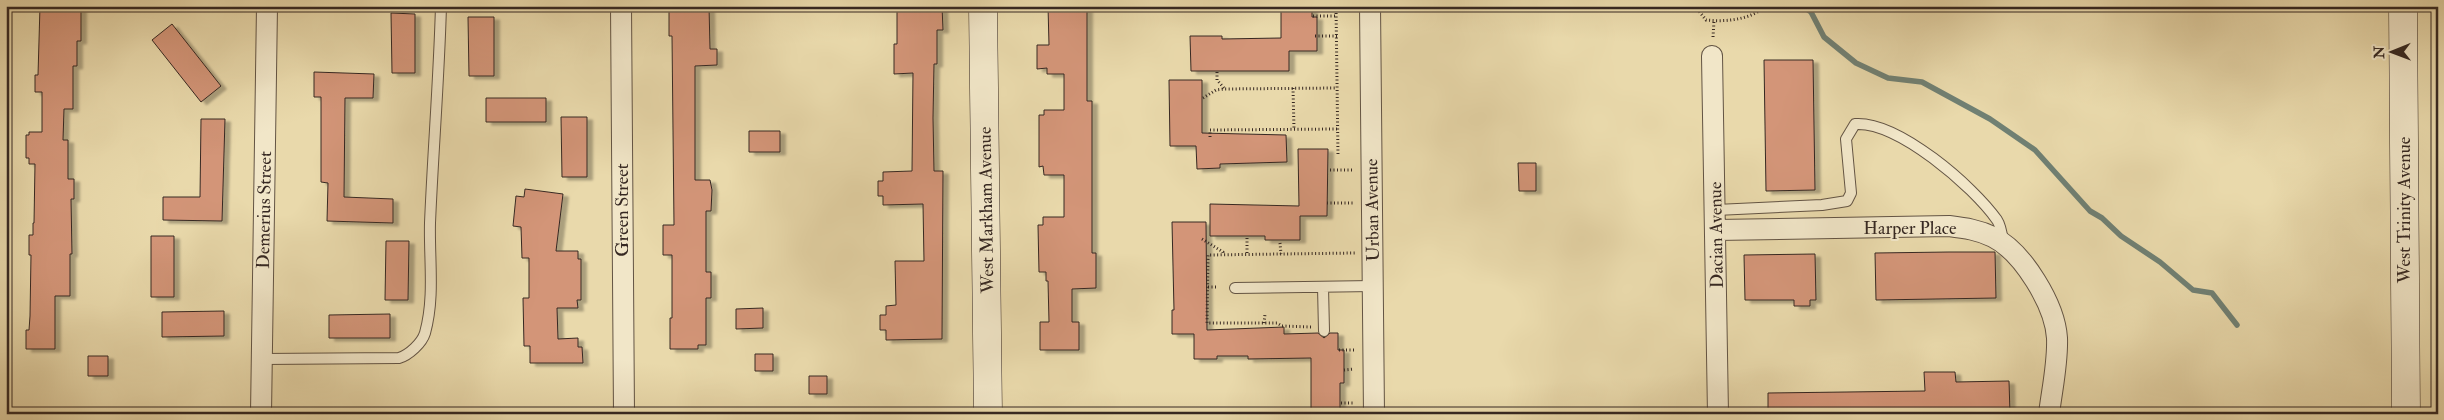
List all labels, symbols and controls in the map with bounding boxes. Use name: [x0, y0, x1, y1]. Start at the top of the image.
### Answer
north arrow: [2366, 28, 2416, 78]
text: N: [2371, 45, 2388, 60]
street label: West Markham Avenue: [974, 126, 999, 294]
street label: West Trinity Avenue: [2393, 136, 2416, 284]
street label: Demerius Street: [252, 151, 277, 269]
street label: Urban Avenue: [1360, 158, 1385, 262]
street label: Green Street: [611, 163, 634, 257]
street label: Dacian Avenue: [1704, 181, 1729, 289]
street label: Harper Place: [1863, 217, 1957, 240]

